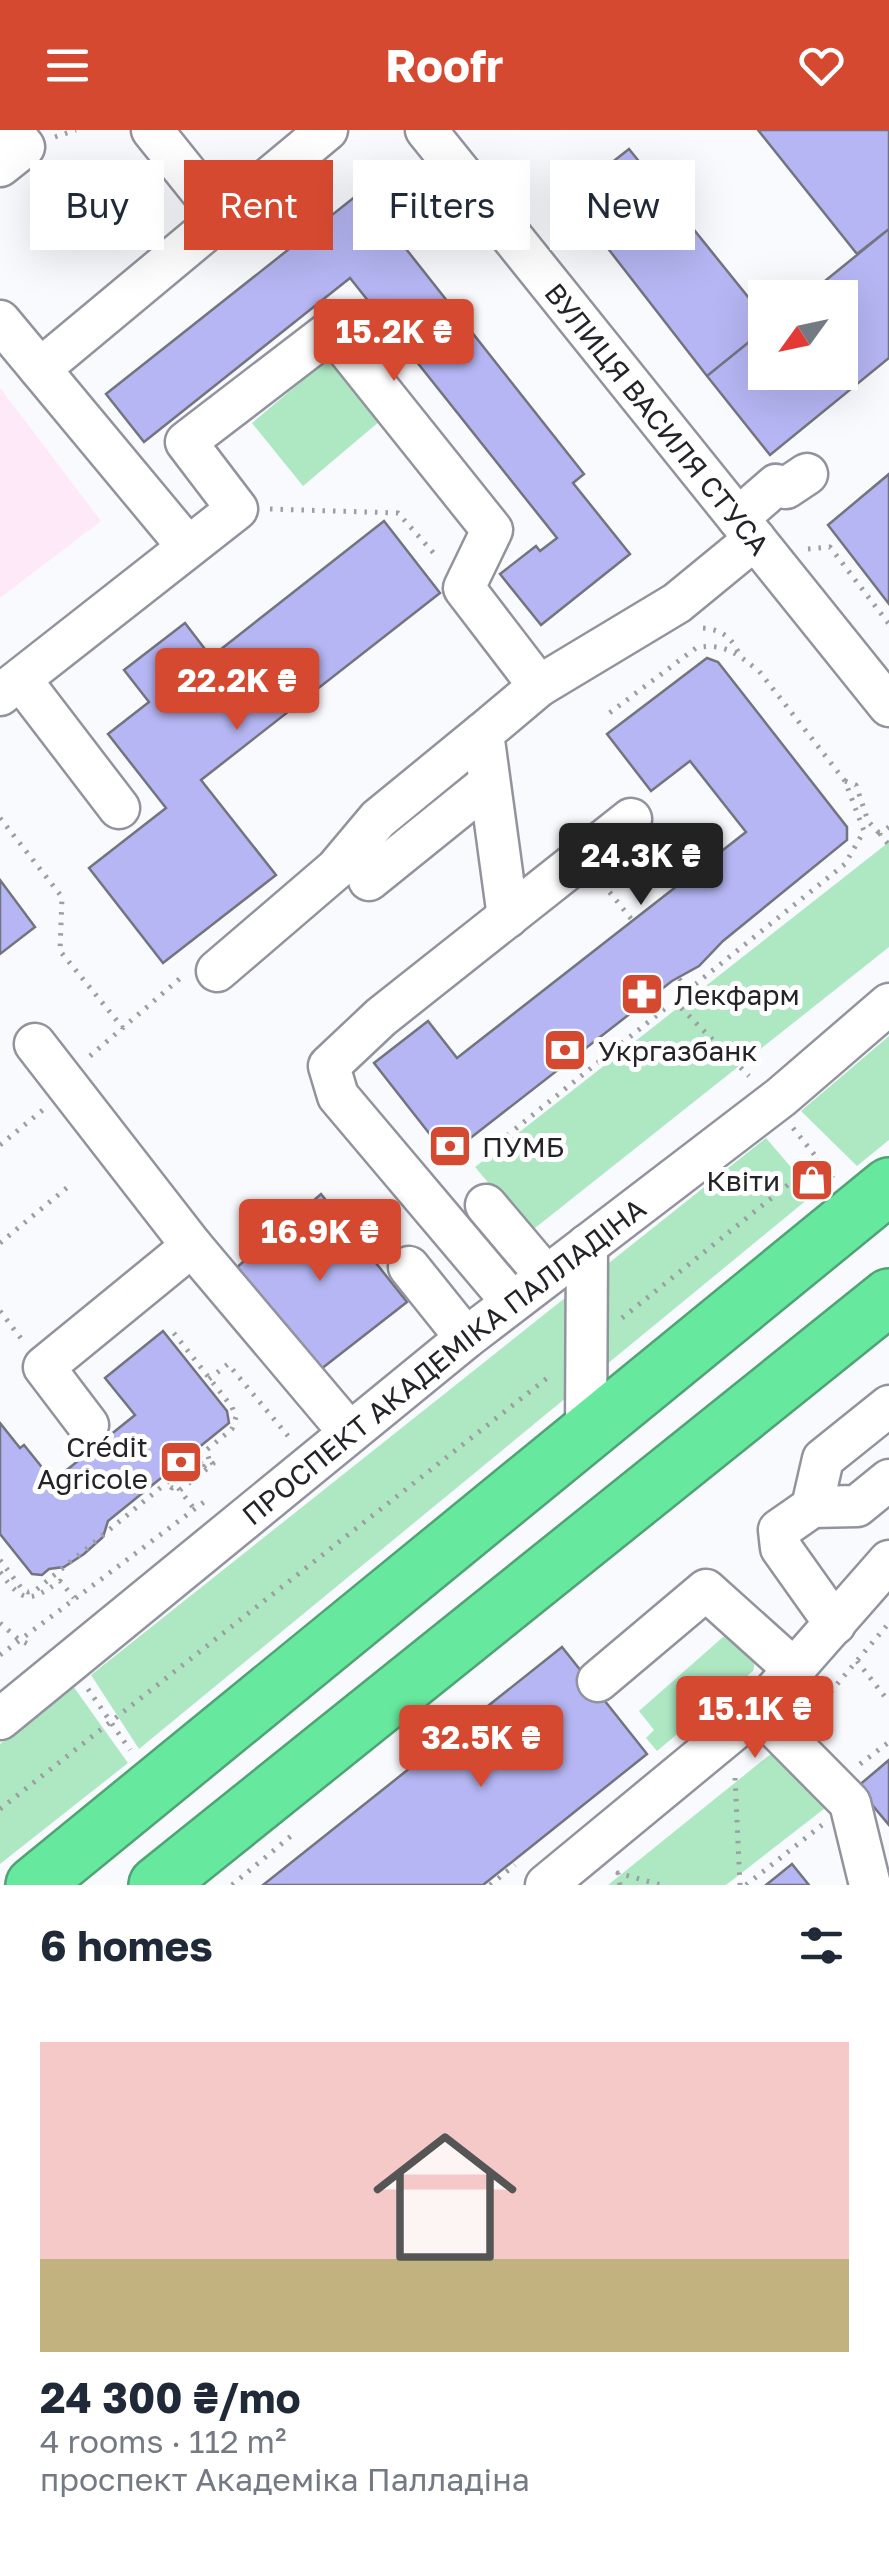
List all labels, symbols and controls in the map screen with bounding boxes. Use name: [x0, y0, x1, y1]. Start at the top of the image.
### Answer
icon: menu: [40, 38, 95, 93]
text: Roofr: [385, 38, 504, 92]
icon: heart: [794, 38, 849, 93]
chip: Buy: [30, 160, 164, 250]
chip: Rent: [184, 160, 333, 250]
chip: Filters: [353, 160, 530, 250]
chip: New: [550, 160, 695, 250]
street label: ВУЛИЦЯ ВАСИЛЯ СТУСА: [539, 276, 777, 561]
north arrow: [748, 280, 858, 390]
map controls: [748, 280, 858, 390]
pin: 15.2K ₴: [302, 299, 486, 384]
text: 15.2K ₴: [336, 312, 452, 350]
pin: 22.2K ₴: [145, 648, 329, 733]
text: 22.2K ₴: [177, 661, 297, 699]
pin: 24.3K ₴: [549, 823, 733, 908]
text: 24.3K ₴: [581, 836, 701, 874]
pharmacy icon: Лекфарм: [619, 971, 665, 1017]
place label: Лекфарм: [674, 978, 800, 1011]
bank icon: Укргазбанк: [542, 1027, 588, 1073]
place label: Укргазбанк: [598, 1034, 757, 1067]
bank icon: ПУМБ: [427, 1123, 473, 1169]
place label: ПУМБ: [482, 1130, 564, 1163]
shop icon: Квіти: [789, 1157, 835, 1203]
place label: Квіти: [706, 1164, 780, 1197]
street label: ПРОСПЕКТ АКАДЕМІКА ПАЛЛАДІНА: [235, 1191, 652, 1531]
pin: 16.9K ₴: [228, 1199, 412, 1284]
text: 16.9K ₴: [261, 1212, 379, 1250]
place label: Crédit Agricole: [37, 1430, 148, 1495]
bank icon: Crédit Agricole: [158, 1439, 204, 1485]
pin: 15.1K ₴: [663, 1676, 847, 1761]
text: 15.1K ₴: [698, 1689, 812, 1727]
pin: 32.5K ₴: [389, 1705, 573, 1790]
text: 32.5K ₴: [421, 1718, 541, 1756]
icon: filters: [794, 1918, 849, 1973]
text: 6 homes: [40, 1920, 213, 1970]
icon: home: [355, 2107, 535, 2287]
text: 24 300 ₴/mo: [40, 2372, 301, 2422]
text: 4 rooms · 112 m²: [40, 2422, 286, 2460]
text: проспект Академіка Палладіна: [40, 2460, 530, 2498]

